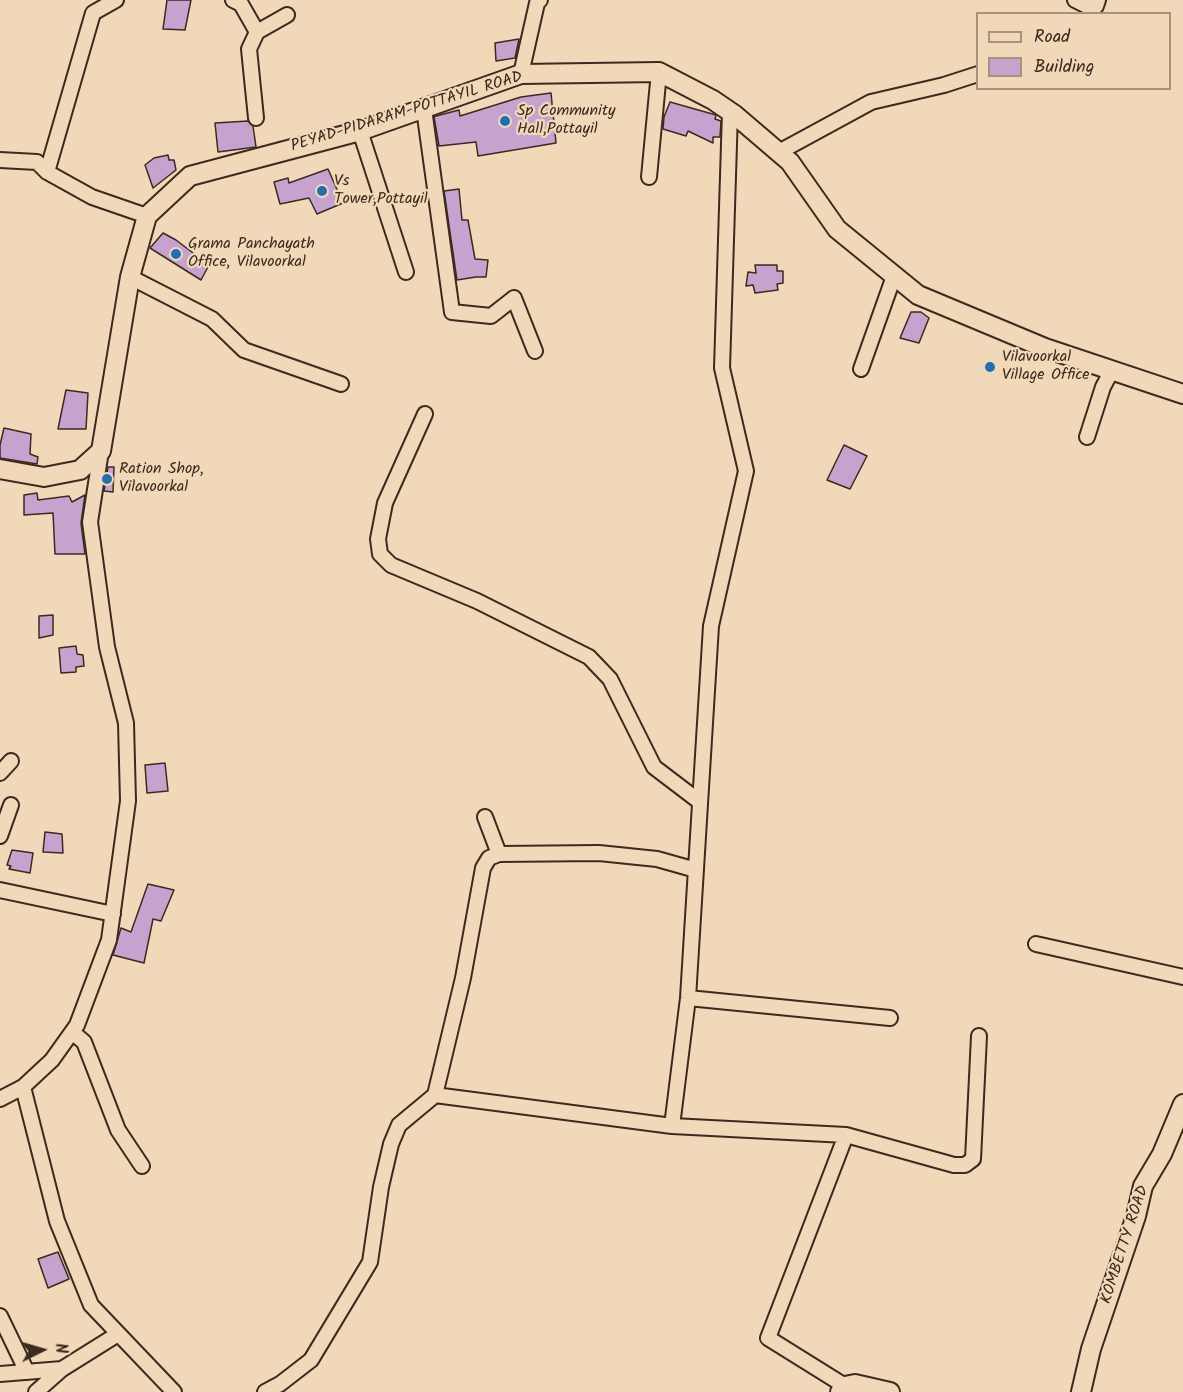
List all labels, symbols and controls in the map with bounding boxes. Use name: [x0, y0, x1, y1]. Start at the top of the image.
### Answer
legend: [976, 12, 1171, 90]
text: Road: [1034, 23, 1070, 52]
text: Building: [1034, 53, 1094, 82]
street label: PEYAD-PIDARAM-POTTAYIL ROAD: [289, 69, 525, 157]
place label: Sp Community Hall,Pottayil: [517, 102, 616, 140]
marker: Sp Community Hall,Pottayil: [498, 114, 512, 128]
place label: Vs Tower,Pottayil: [334, 172, 428, 210]
marker: Vs Tower,Pottayil: [315, 184, 329, 198]
place label: Grama Panchayath Office, Vilavoorkal: [188, 235, 315, 273]
marker: Grama Panchayath Office, Vilavoorkal: [169, 247, 183, 261]
place label: Vilavoorkal Village Office: [1002, 348, 1089, 386]
marker: Vilavoorkal Village Office: [983, 360, 997, 374]
place label: Ration Shop, Vilavoorkal: [119, 460, 204, 498]
marker: Ration Shop, Vilavoorkal: [100, 472, 114, 486]
street label: KOMBETTY ROAD: [1098, 1183, 1154, 1307]
north arrow: [12, 1320, 72, 1380]
text: N: [48, 1342, 73, 1355]

